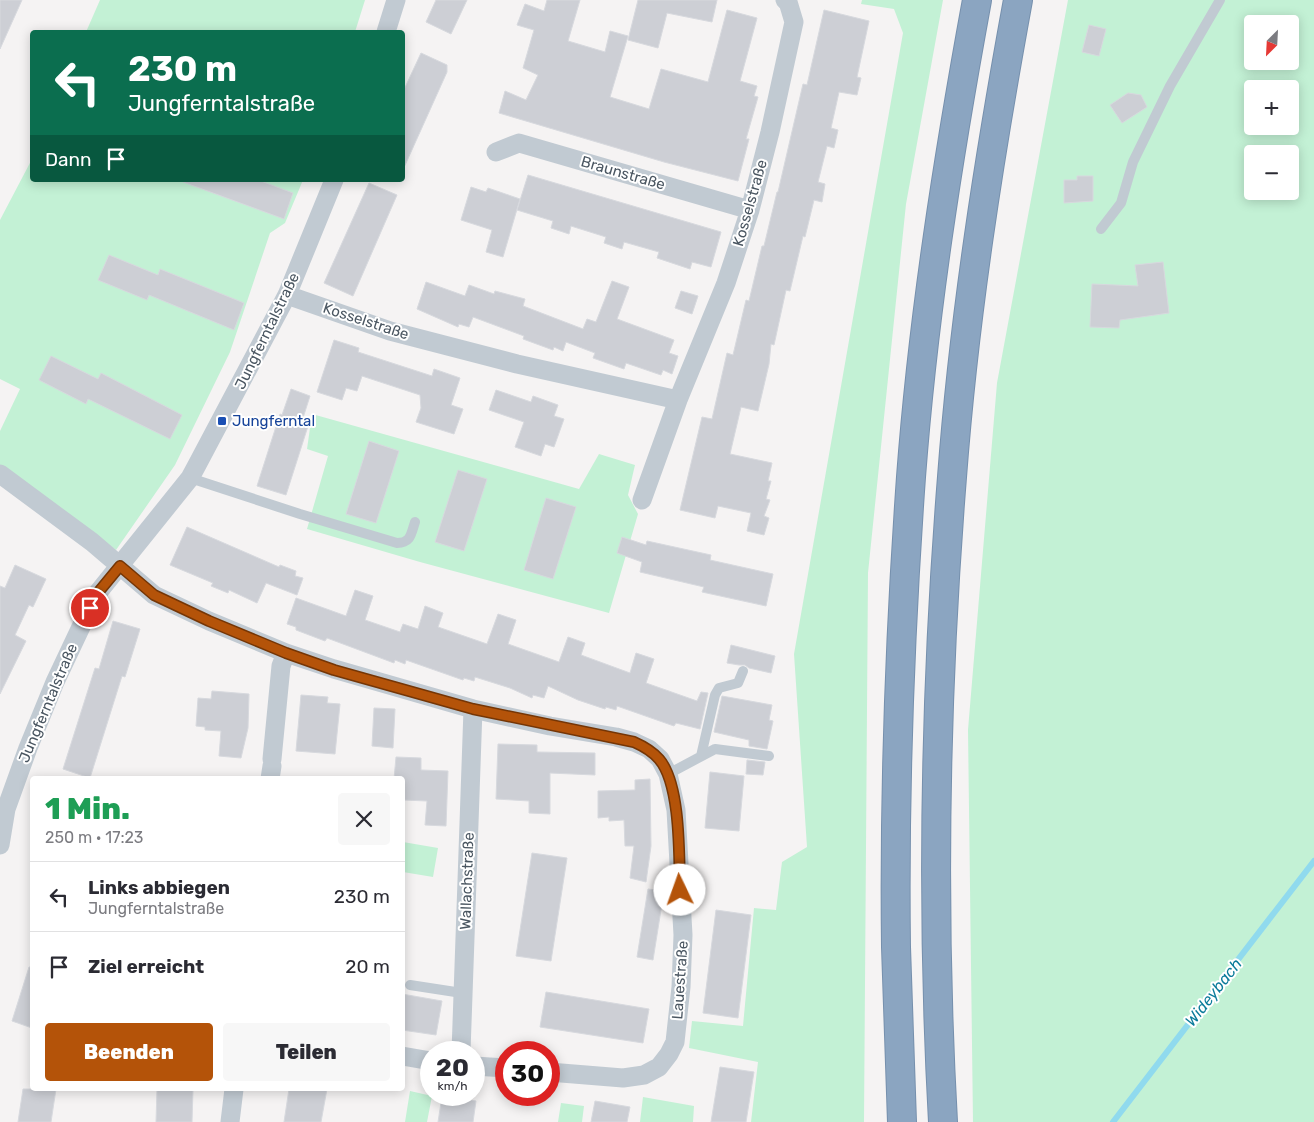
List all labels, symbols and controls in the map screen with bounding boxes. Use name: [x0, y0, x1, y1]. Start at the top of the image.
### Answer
north arrow: [1244, 15, 1299, 70]
map controls: [1244, 15, 1299, 200]
text: 230 m: [128, 48, 237, 90]
icon: left: [45, 50, 110, 115]
button: +: [1244, 80, 1299, 135]
text: Jungferntalstraße: [128, 90, 315, 117]
icon: arrive: [102, 145, 130, 173]
button: −: [1244, 145, 1299, 200]
text: Dann: [45, 148, 92, 171]
street label: Braunstraße: [579, 152, 667, 194]
street label: Kosselstraße: [729, 158, 771, 248]
street label: Jungferntalstraße: [231, 270, 303, 392]
street label: Kosselstraße: [321, 299, 411, 343]
place label: Jungferntal: [232, 412, 315, 430]
marker: Jungferntal: [216, 415, 228, 427]
pin: [69, 587, 111, 629]
icon: arrive: [76, 594, 104, 622]
street label: Jungferntalstraße: [15, 641, 81, 765]
text: 1 Min.: [45, 791, 130, 827]
button: close: [338, 793, 390, 845]
text: 250 m · 17:23: [45, 828, 143, 847]
street label: Wallachstraße: [456, 832, 478, 930]
position arrow: [653, 863, 705, 915]
text: Links abbiegen: [88, 876, 230, 899]
icon: left: [45, 883, 73, 911]
text: 230 m: [334, 885, 390, 908]
text: Jungferntalstraße: [88, 899, 224, 918]
street label: Lauestraße: [668, 940, 692, 1020]
icon: arrive: [45, 953, 73, 981]
text: Ziel erreicht: [88, 955, 204, 978]
text: 20 m: [345, 955, 390, 978]
water label: Wideybach: [1181, 955, 1246, 1030]
button: Beenden: [45, 1023, 213, 1081]
button: Teilen: [223, 1023, 390, 1081]
speed limit sign: 30: [495, 1041, 560, 1106]
text: 20: [436, 1053, 469, 1082]
text: km/h: [438, 1079, 467, 1093]

